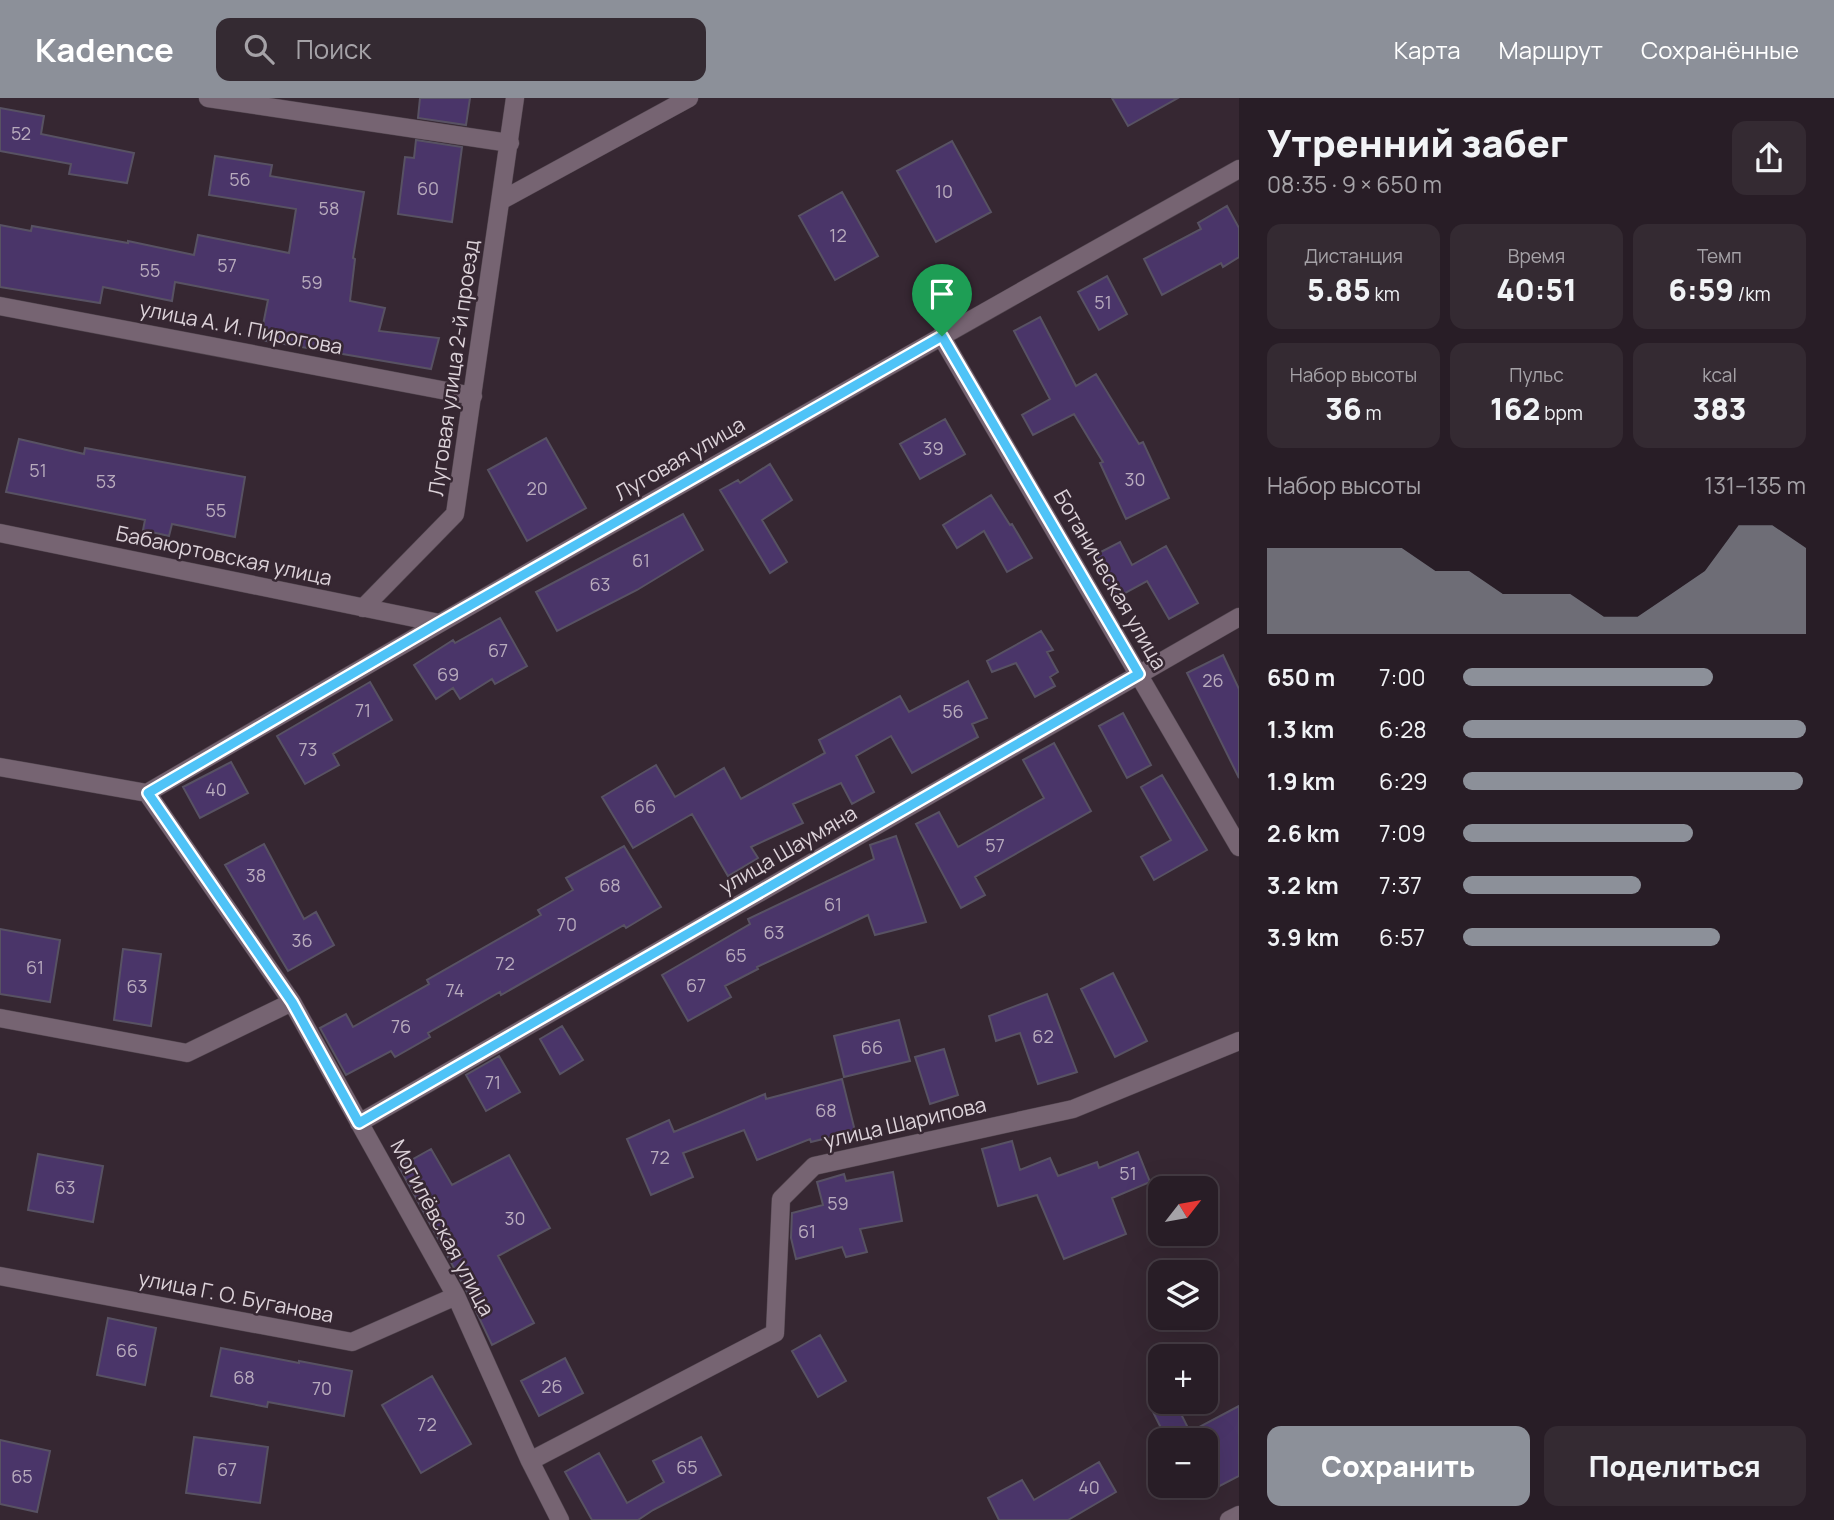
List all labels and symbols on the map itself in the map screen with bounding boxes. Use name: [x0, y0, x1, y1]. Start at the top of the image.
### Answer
house number: 52: [11, 121, 31, 145]
house number: 56: [229, 167, 251, 191]
house number: 60: [417, 176, 439, 200]
house number: 10: [935, 179, 953, 203]
house number: 58: [319, 196, 339, 220]
house number: 12: [829, 223, 847, 247]
street label: Луговая улица 2-й проезд: [421, 238, 485, 498]
house number: 57: [217, 253, 237, 277]
house number: 55: [140, 258, 160, 282]
pin: [912, 264, 972, 336]
house number: 59: [301, 270, 323, 294]
house number: 51: [1094, 290, 1112, 314]
street label: улица А. И. Пирогова: [137, 294, 345, 360]
street label: Луговая улица: [609, 410, 750, 507]
house number: 39: [922, 436, 944, 460]
house number: 51: [29, 458, 47, 482]
house number: 30: [1125, 467, 1145, 491]
house number: 53: [96, 469, 116, 493]
house number: 20: [526, 476, 548, 500]
street label: Ботаническая улица: [1048, 484, 1174, 675]
house number: 55: [206, 498, 226, 522]
street label: Бабаюртовская улица: [114, 518, 335, 592]
house number: 61: [632, 548, 650, 572]
house number: 63: [589, 572, 611, 596]
house number: 67: [488, 638, 508, 662]
house number: 69: [437, 662, 459, 686]
house number: 26: [1202, 668, 1224, 692]
house number: 71: [355, 698, 371, 722]
house number: 56: [942, 699, 964, 723]
house number: 73: [299, 737, 318, 761]
house number: 40: [205, 777, 227, 801]
house number: 66: [634, 794, 656, 818]
street label: улица Шаумяна: [713, 798, 862, 900]
house number: 57: [985, 833, 1005, 857]
house number: 38: [246, 863, 266, 887]
house number: 68: [599, 873, 621, 897]
house number: 61: [824, 892, 842, 916]
house number: 70: [557, 912, 577, 936]
house number: 63: [763, 920, 785, 944]
house number: 36: [291, 928, 313, 952]
house number: 65: [725, 943, 747, 967]
house number: 72: [495, 951, 515, 975]
house number: 61: [26, 955, 44, 979]
house number: 67: [686, 973, 706, 997]
house number: 63: [126, 974, 148, 998]
house number: 74: [446, 978, 464, 1002]
house number: 76: [391, 1014, 411, 1038]
house number: 62: [1032, 1024, 1054, 1048]
house number: 66: [861, 1035, 883, 1059]
house number: 71: [485, 1070, 501, 1094]
street label: улица Шарипова: [821, 1090, 989, 1154]
house number: 68: [815, 1098, 837, 1122]
street label: Могилёвская улица: [384, 1134, 501, 1321]
house number: 72: [650, 1145, 670, 1169]
house number: 51: [1119, 1161, 1137, 1185]
house number: 63: [54, 1175, 76, 1199]
north arrow: [1148, 1176, 1218, 1246]
house number: 59: [827, 1191, 849, 1215]
house number: 30: [505, 1206, 525, 1230]
house number: 61: [798, 1219, 816, 1243]
street label: улица Г. О. Буганова: [136, 1263, 336, 1329]
house number: 66: [116, 1338, 138, 1362]
house number: 68: [233, 1365, 255, 1389]
house number: 26: [541, 1374, 563, 1398]
house number: 70: [312, 1376, 332, 1400]
house number: 72: [417, 1412, 437, 1436]
house number: 65: [676, 1455, 698, 1479]
house number: 67: [217, 1457, 237, 1481]
house number: 65: [11, 1464, 33, 1488]
house number: 40: [1078, 1475, 1100, 1499]

